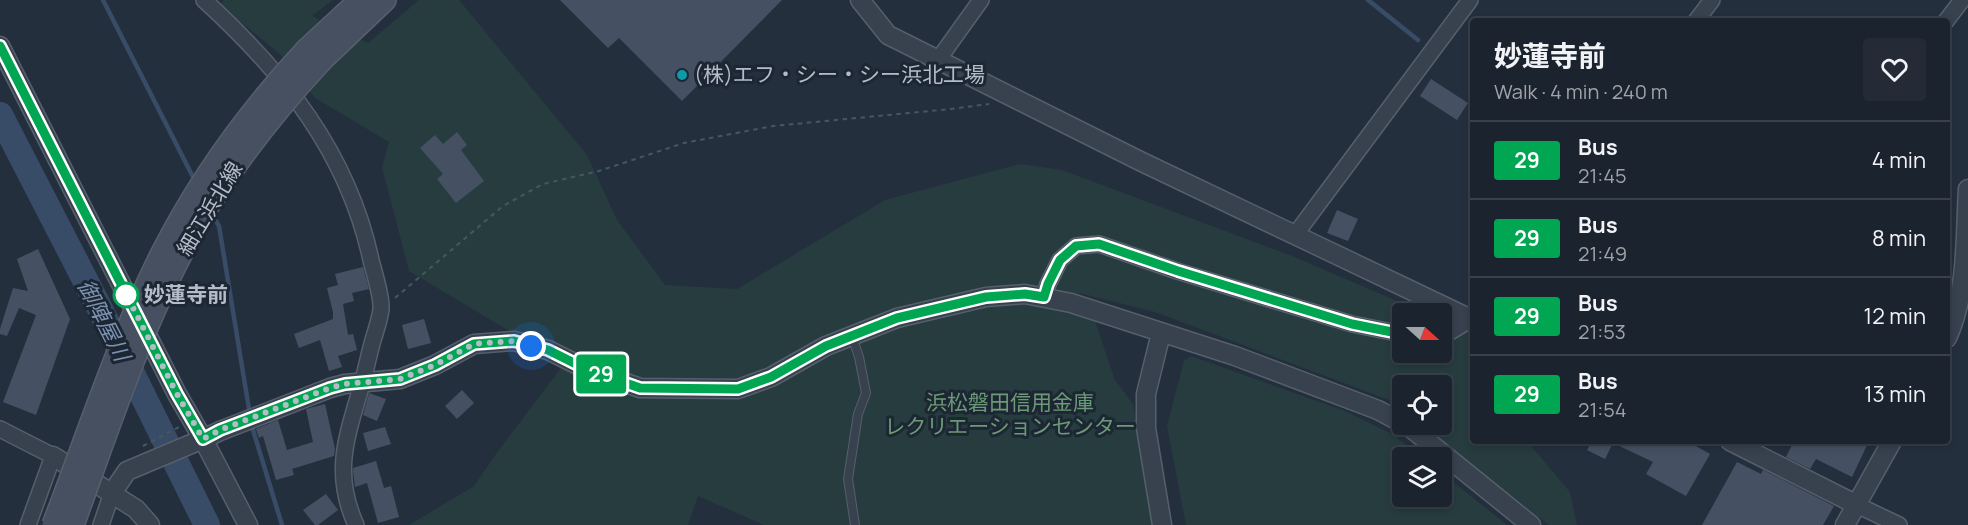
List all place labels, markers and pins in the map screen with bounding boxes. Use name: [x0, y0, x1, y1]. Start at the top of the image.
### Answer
place label: (株)エフ・シー・シー浜北工場: [694, 60, 985, 88]
marker: (株)エフ・シー・シー浜北工場: [675, 68, 689, 82]
place label: 妙蓮寺前: [144, 280, 228, 308]
marker: 妙蓮寺前: [113, 282, 139, 308]

